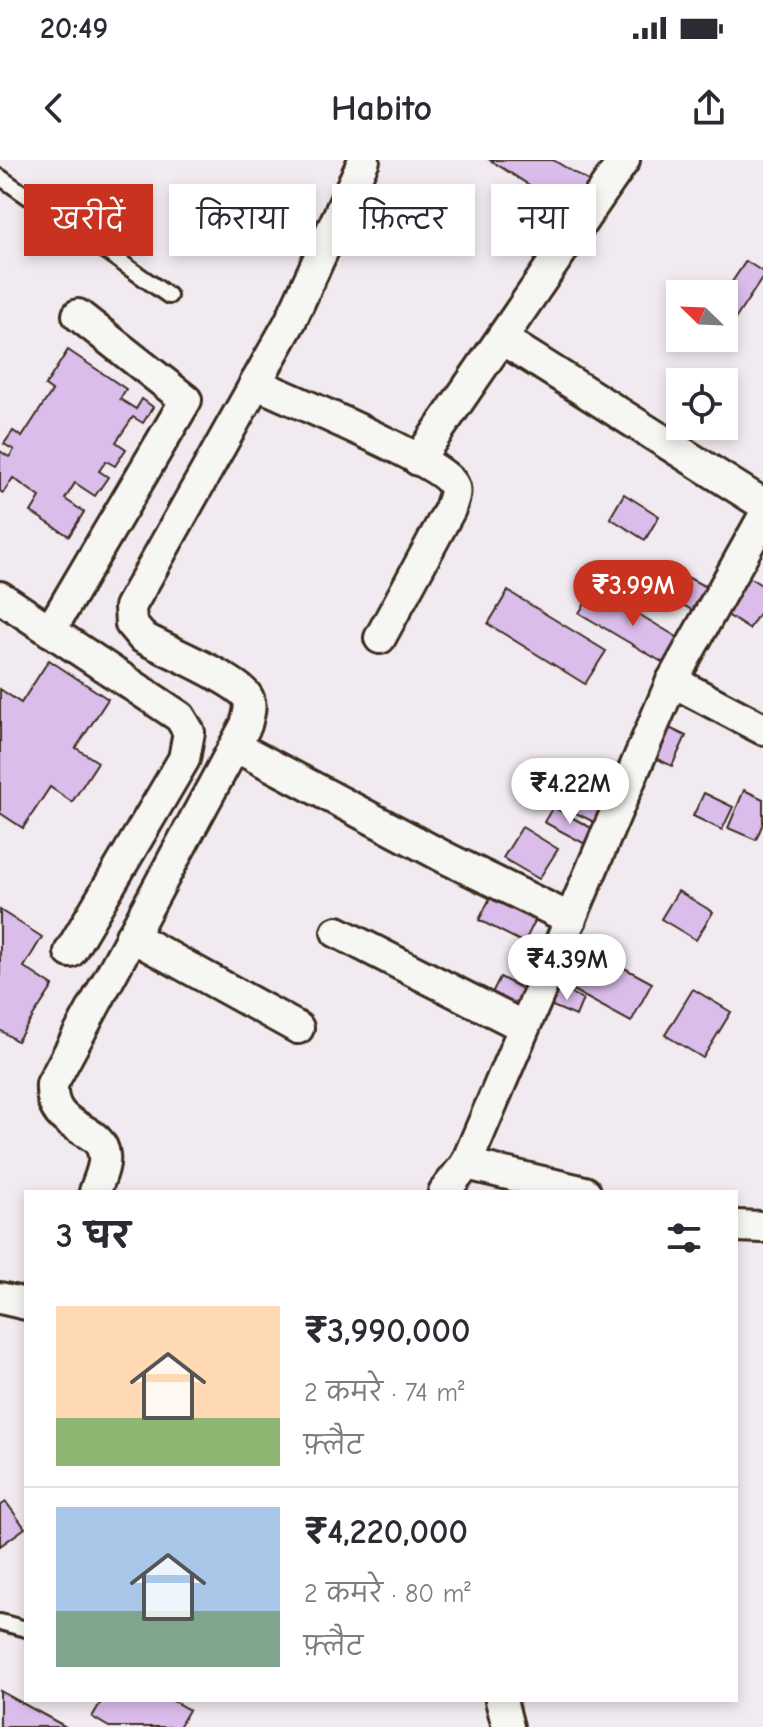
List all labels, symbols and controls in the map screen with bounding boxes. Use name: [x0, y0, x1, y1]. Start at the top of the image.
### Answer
text: 20:49: [40, 11, 108, 46]
icon: back: [32, 86, 76, 130]
icon: share: [687, 86, 731, 130]
text: Habito: [331, 88, 432, 129]
chip: खरीदें: [24, 184, 153, 256]
chip: किराया: [169, 184, 316, 256]
chip: फ़िल्टर: [332, 184, 475, 256]
chip: नया: [491, 184, 596, 256]
north arrow: [666, 280, 738, 352]
map controls: [666, 280, 738, 440]
button: locate: [666, 368, 738, 440]
pin: ₹3.99M: [568, 560, 698, 628]
text: ₹3.99M: [591, 571, 675, 601]
pin: ₹4.22M: [505, 758, 635, 826]
text: ₹4.22M: [529, 769, 611, 799]
pin: ₹4.39M: [502, 934, 632, 1002]
text: ₹4.39M: [526, 945, 608, 975]
text: 3 घर: [56, 1216, 130, 1256]
icon: filters: [662, 1216, 706, 1260]
text: ₹3,990,000: [304, 1311, 470, 1351]
icon: home: [120, 1338, 216, 1434]
text: 2 कमरे · 74 m²: [304, 1378, 464, 1408]
text: फ़्लैट: [304, 1431, 363, 1461]
text: ₹4,220,000: [304, 1512, 468, 1552]
icon: home: [120, 1539, 216, 1635]
text: 2 कमरे · 80 m²: [304, 1579, 471, 1609]
text: फ़्लैट: [304, 1632, 363, 1662]

